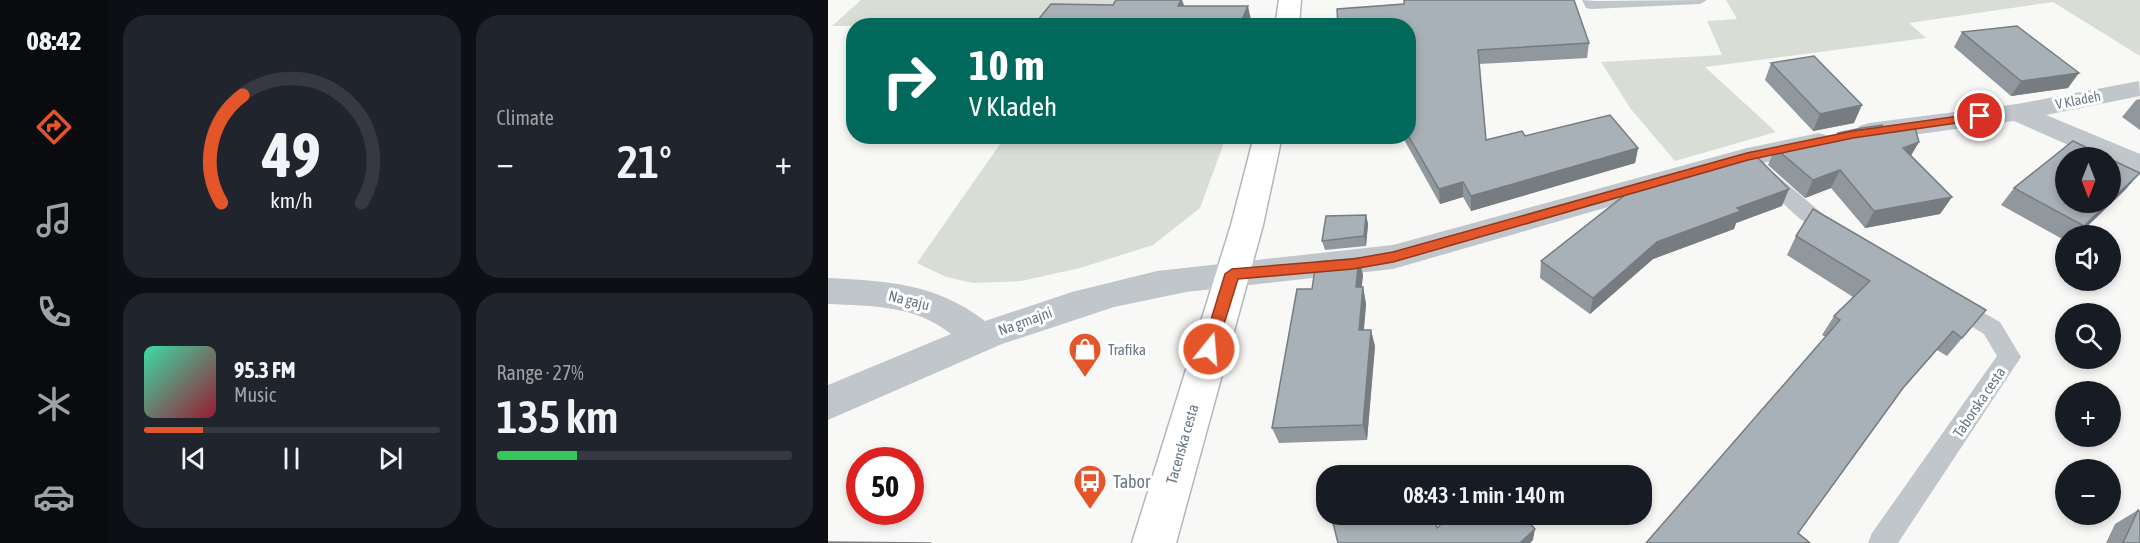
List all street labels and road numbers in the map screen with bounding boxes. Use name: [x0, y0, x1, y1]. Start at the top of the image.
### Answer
street label: V Kladeh: [2054, 88, 2102, 112]
street label: Na gaju: [887, 287, 931, 313]
street label: Na gmajni: [996, 303, 1054, 339]
street label: Taborska cesta: [1949, 364, 2009, 440]
street label: Tacenska cesta: [1163, 402, 1201, 486]

